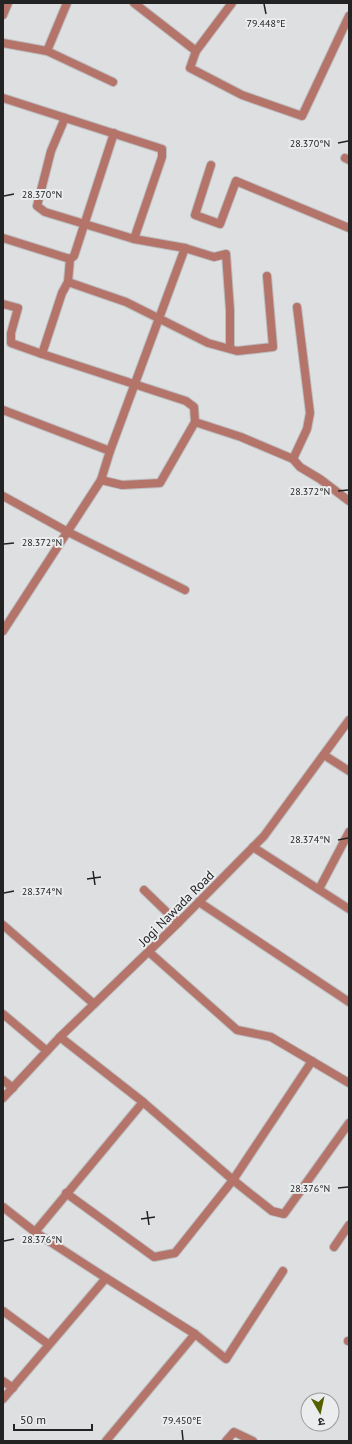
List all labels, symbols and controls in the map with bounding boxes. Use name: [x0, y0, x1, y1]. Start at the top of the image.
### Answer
text: 79.448°E: [247, 17, 286, 30]
text: 28.370°N: [290, 137, 330, 150]
text: 28.370°N: [22, 188, 62, 201]
text: 28.372°N: [290, 485, 330, 498]
text: 28.372°N: [22, 536, 62, 549]
text: 28.374°N: [290, 833, 330, 846]
street label: Jogi Nawada Road: [134, 867, 218, 951]
text: 28.374°N: [22, 885, 62, 898]
text: 28.376°N: [290, 1182, 330, 1195]
text: 28.376°N: [22, 1233, 62, 1246]
north arrow: [300, 1392, 340, 1432]
scale bar: [14, 1406, 92, 1432]
text: 50 m: [20, 1412, 46, 1427]
text: 79.450°E: [163, 1414, 202, 1427]
text: उ: [317, 1414, 326, 1429]

